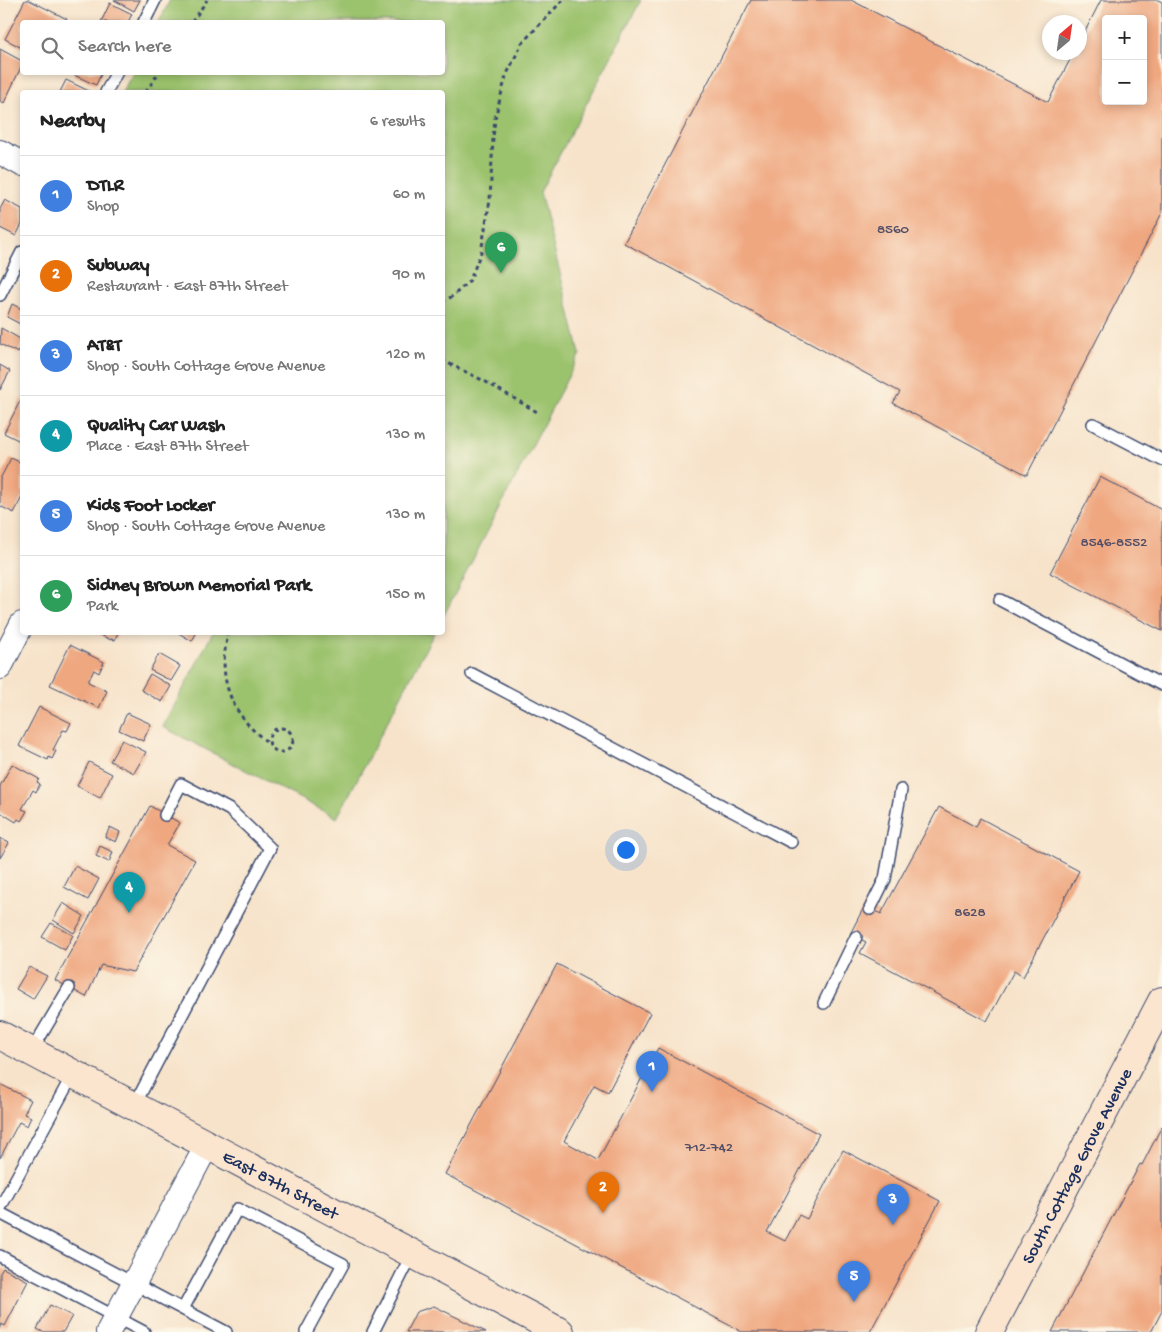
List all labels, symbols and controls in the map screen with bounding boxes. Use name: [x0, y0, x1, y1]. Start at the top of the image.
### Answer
north arrow: [1042, 15, 1087, 60]
map controls: [1102, 15, 1147, 105]
button: +: [1102, 15, 1147, 60]
search box: [20, 20, 445, 75]
icon: search: [38, 34, 66, 62]
text: Search here: [78, 36, 172, 59]
button: −: [1102, 60, 1147, 105]
text: Nearby: [40, 110, 105, 135]
text: 6 results: [370, 113, 425, 132]
text: DTLR: [87, 175, 124, 198]
text: 1: [53, 186, 59, 205]
text: 60 m: [393, 186, 425, 205]
text: Shop: [87, 198, 119, 217]
house number: 8560: [877, 221, 910, 239]
pin: 6: [485, 232, 517, 273]
text: Subway: [87, 255, 149, 278]
text: 2: [52, 266, 60, 285]
text: 90 m: [393, 266, 425, 285]
text: Restaurant · East 87th Street: [87, 278, 287, 297]
text: AT&T: [87, 335, 122, 358]
text: 3: [52, 346, 60, 365]
text: 120 m: [386, 346, 425, 365]
text: Shop · South Cottage Grove Avenue: [87, 358, 325, 377]
text: Quality Car Wash: [87, 415, 225, 438]
text: 4: [52, 426, 60, 445]
text: 130 m: [386, 426, 425, 445]
text: Place · East 87th Street: [87, 438, 248, 457]
text: Kids Foot Locker: [87, 495, 214, 518]
text: 5: [52, 506, 60, 525]
text: 130 m: [386, 506, 425, 525]
text: Shop · South Cottage Grove Avenue: [87, 518, 325, 537]
house number: 8546-8552: [1081, 534, 1147, 552]
text: Sidney Brown Memorial Park: [87, 575, 311, 598]
text: 6: [52, 586, 60, 605]
text: 150 m: [386, 586, 425, 605]
text: Park: [87, 598, 118, 617]
your location: [613, 837, 639, 863]
pin: 4: [113, 872, 145, 913]
house number: 8628: [954, 904, 986, 922]
pin: 1: [636, 1051, 668, 1092]
street label: South Cottage Grove Avenue: [1019, 1065, 1138, 1268]
house number: 712-742: [684, 1139, 733, 1157]
street label: East 87th Street: [218, 1147, 343, 1226]
pin: 2: [587, 1172, 619, 1213]
pin: 3: [877, 1184, 909, 1225]
pin: 5: [838, 1261, 870, 1302]

